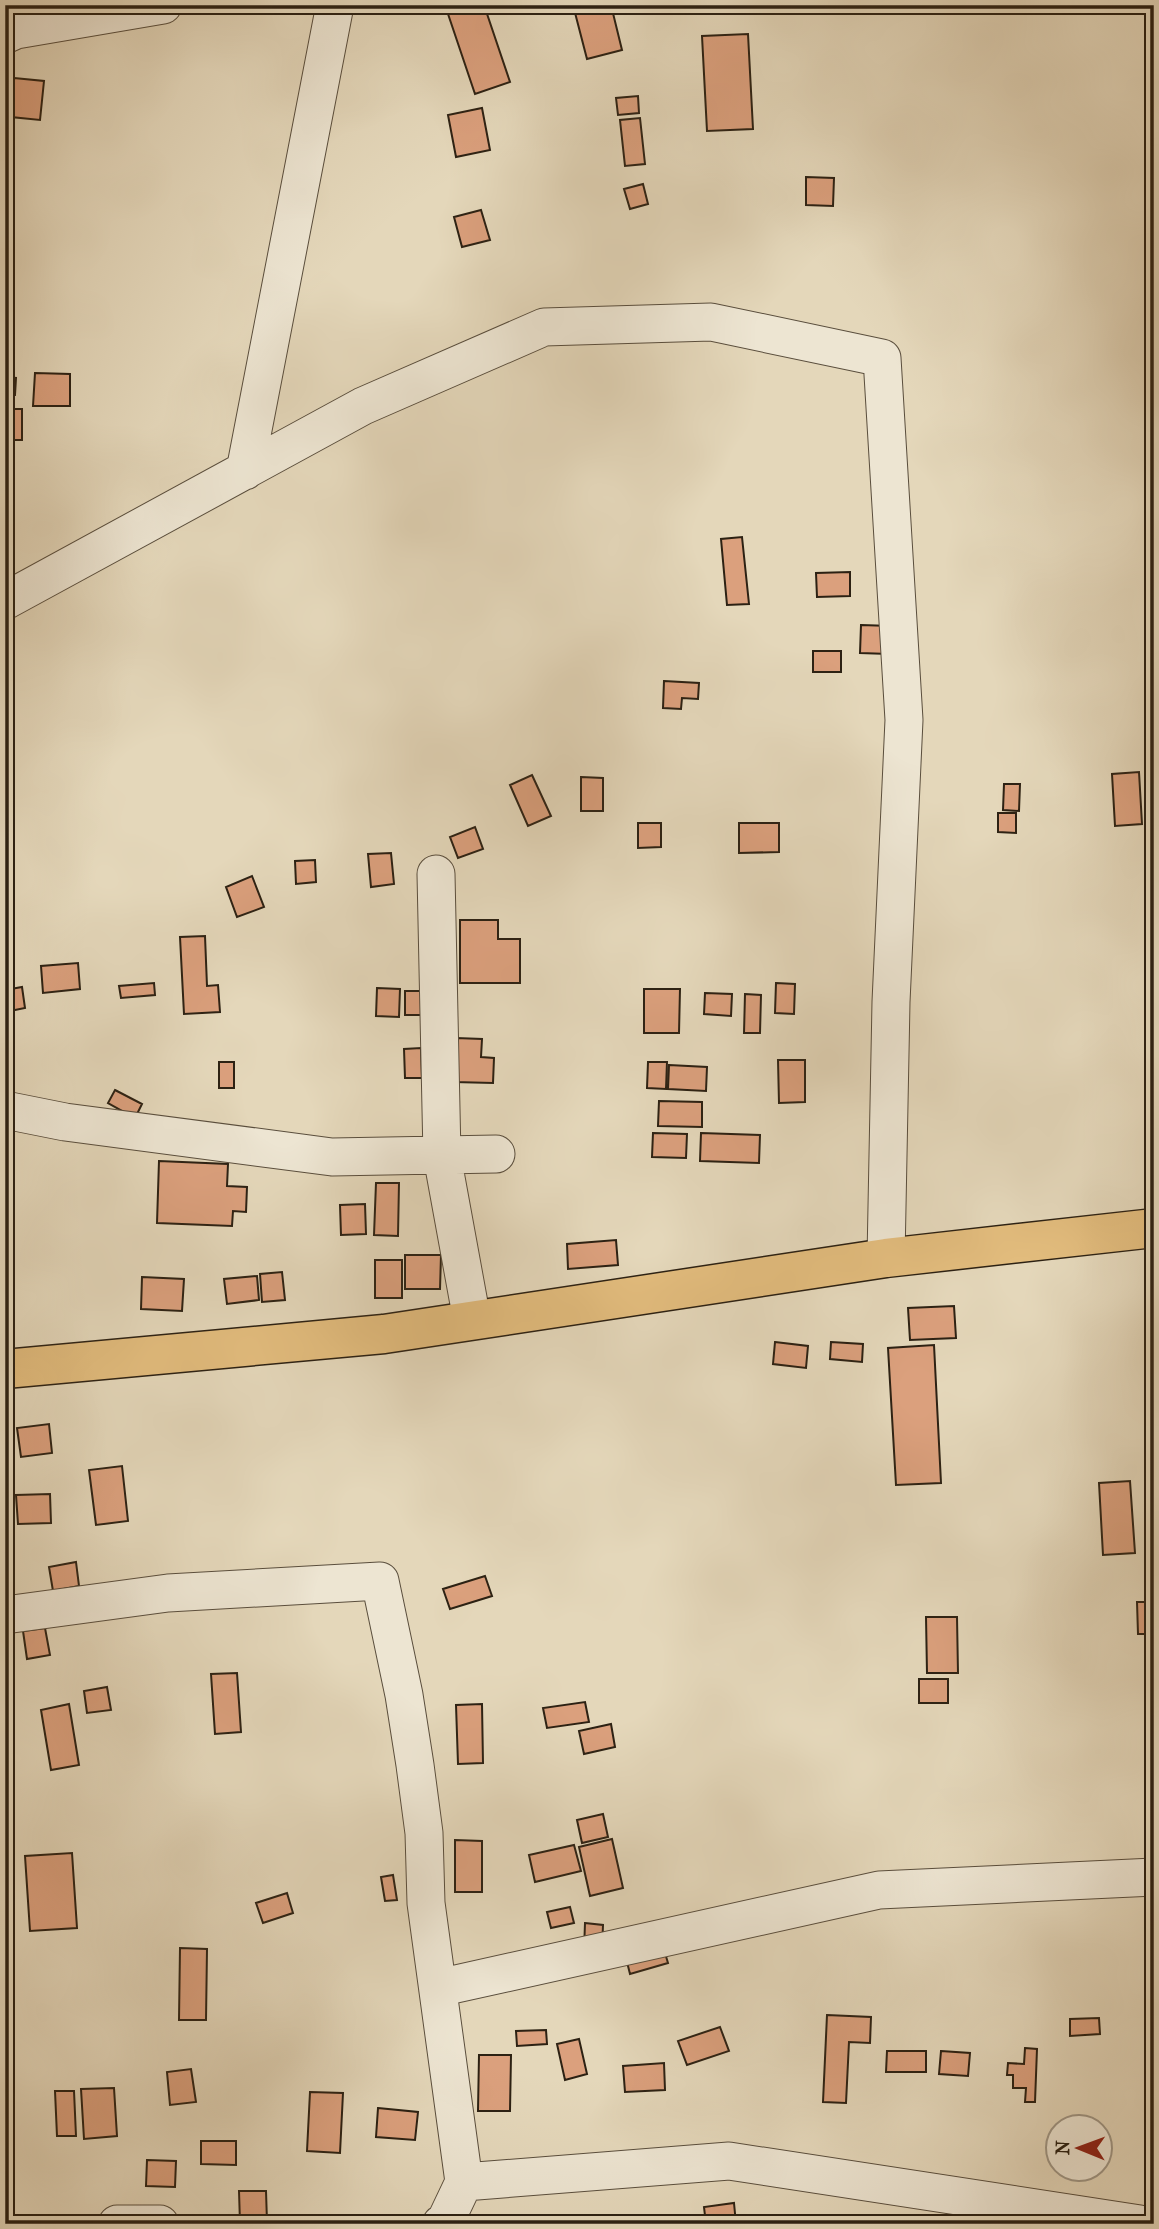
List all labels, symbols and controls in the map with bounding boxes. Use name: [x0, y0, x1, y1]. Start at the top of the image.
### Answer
north arrow: [1044, 2114, 1114, 2184]
text: N: [1052, 2140, 1074, 2155]

